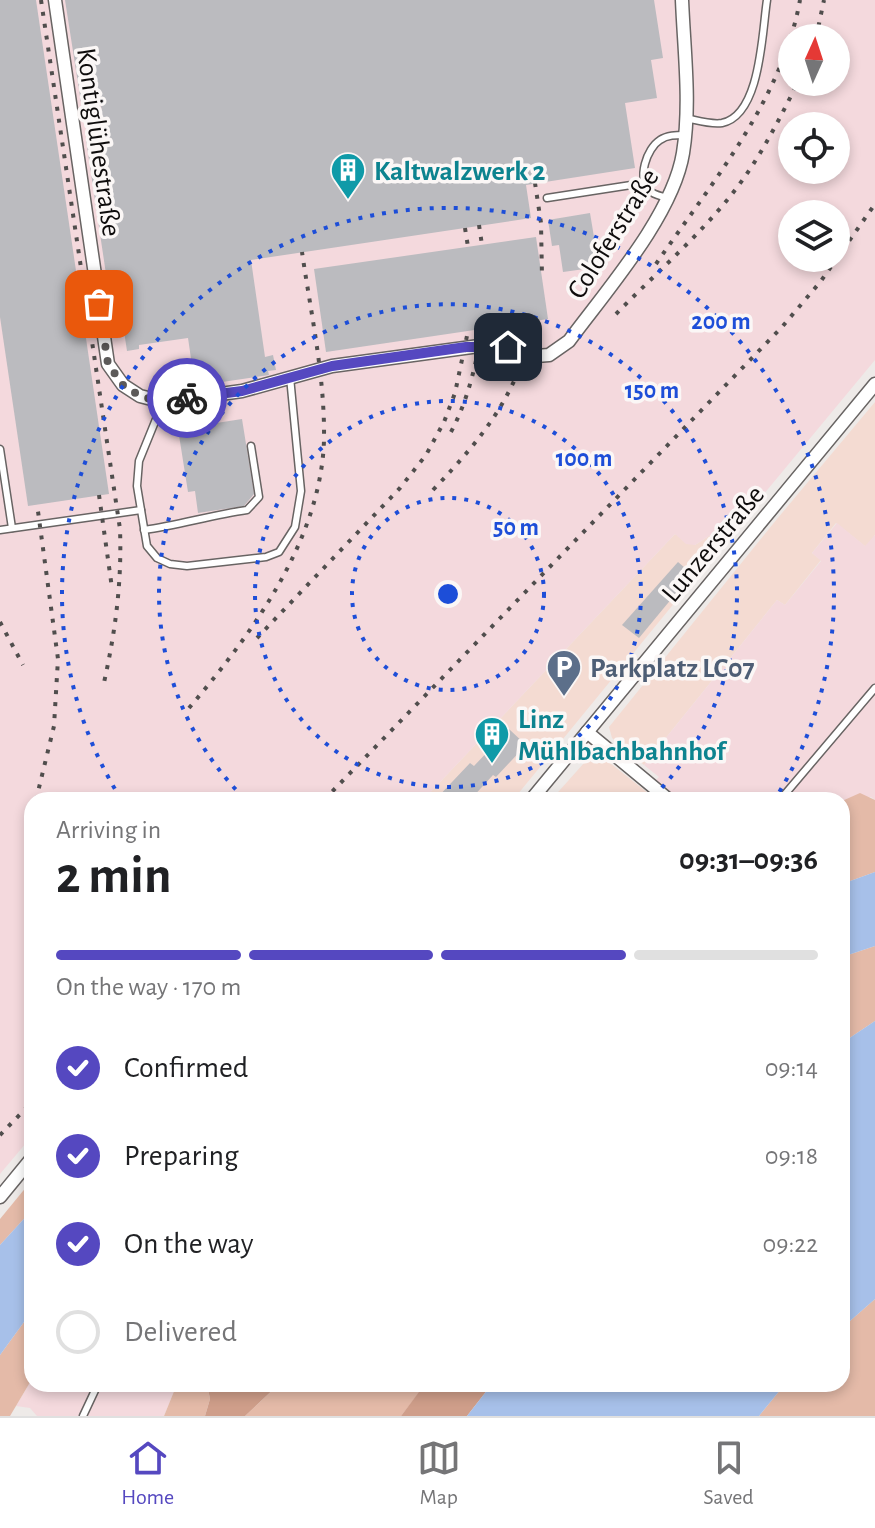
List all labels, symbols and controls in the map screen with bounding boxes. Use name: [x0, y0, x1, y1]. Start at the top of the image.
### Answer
north arrow: [778, 24, 850, 96]
map controls: [778, 24, 850, 272]
street label: Kontiglühestraße: [71, 46, 125, 238]
button: locate: [778, 112, 850, 184]
building icon: Kaltwalzwerk 2: [329, 151, 367, 201]
place label: Kaltwalzwerk 2: [374, 158, 545, 186]
street label: Coloferstraße: [563, 164, 665, 304]
button: layers: [778, 200, 850, 272]
pin: [65, 270, 133, 338]
icon: bag: [77, 282, 121, 326]
text: 200 m: [691, 310, 751, 334]
pin: [474, 313, 542, 381]
icon: home: [486, 325, 530, 369]
courier: [147, 358, 227, 438]
icon: bike: [165, 376, 209, 420]
text: 150 m: [625, 379, 679, 403]
text: 100 m: [556, 447, 612, 471]
street label: Lunzerstraße: [657, 481, 770, 608]
text: 50 m: [493, 516, 539, 540]
centre of rings: [434, 580, 462, 608]
parking icon: Parkplatz LC07: [545, 648, 583, 698]
place label: Parkplatz LC07: [590, 655, 755, 683]
place label: Linz Mühlbachbahnhof: [518, 706, 727, 766]
building icon: Linz Mühlbachbahnhof: [473, 715, 511, 765]
text: Arriving in: [56, 817, 161, 843]
text: 09:31–09:36: [679, 845, 818, 875]
text: 2 min: [56, 850, 171, 902]
text: On the way · 170 m: [56, 974, 241, 1000]
icon: check: [56, 1046, 100, 1090]
text: Confirmed: [124, 1053, 248, 1083]
text: 09:14: [765, 1055, 818, 1081]
icon: check: [56, 1134, 100, 1178]
text: Preparing: [124, 1141, 239, 1171]
text: 09:18: [765, 1143, 818, 1169]
icon: check: [56, 1222, 100, 1266]
text: On the way: [124, 1229, 253, 1259]
text: 09:22: [762, 1231, 818, 1257]
text: Delivered: [124, 1317, 237, 1347]
tab: Home: [121, 1436, 174, 1510]
tab: Map: [417, 1436, 461, 1510]
tab: Saved: [703, 1436, 754, 1510]

